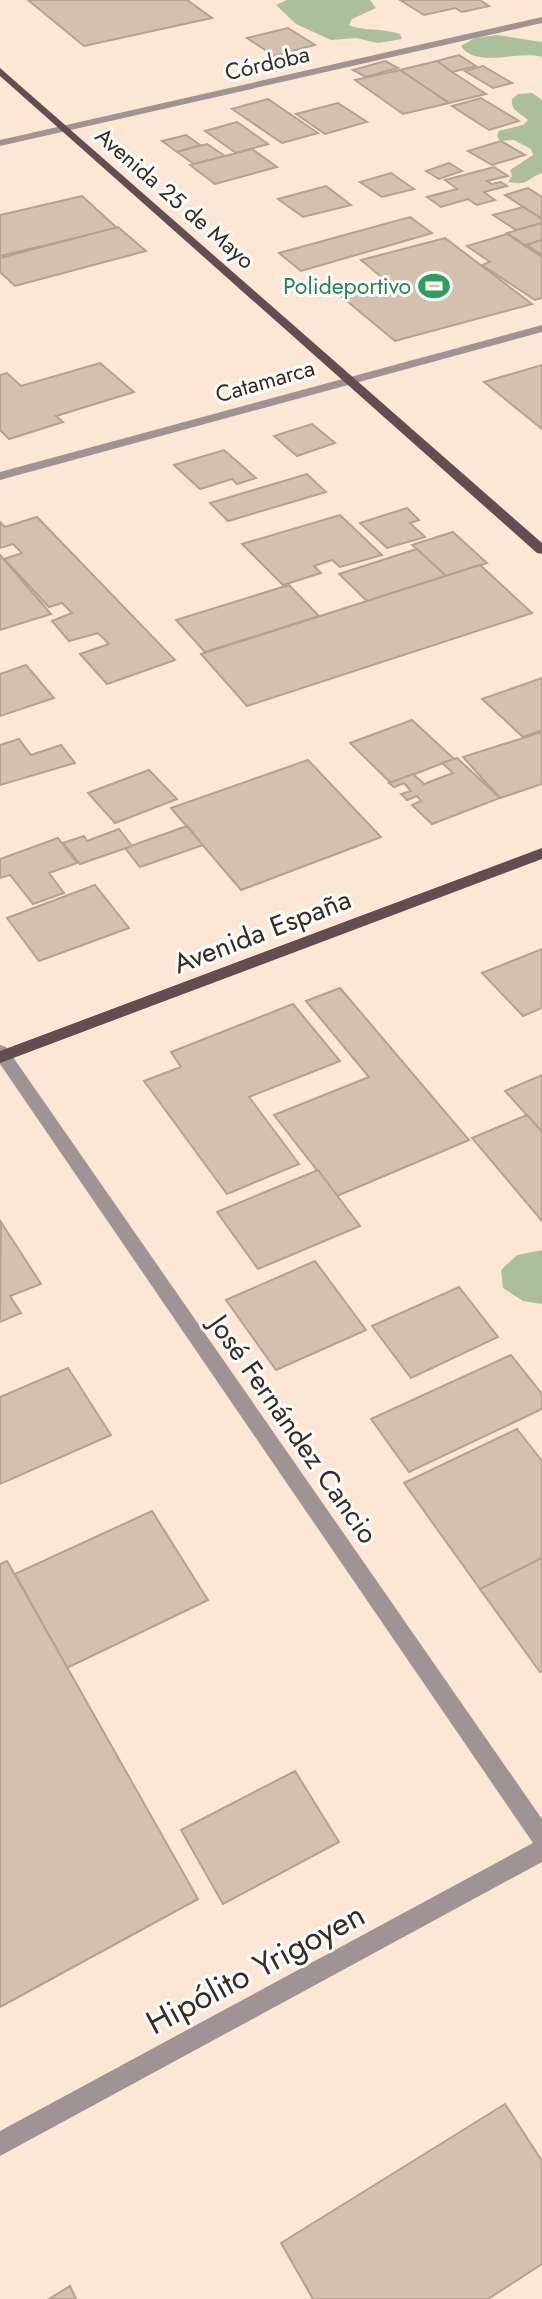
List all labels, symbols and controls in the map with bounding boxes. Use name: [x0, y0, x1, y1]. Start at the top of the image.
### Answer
street label: Córdoba: [221, 37, 313, 89]
street label: Avenida 25 de Mayo: [88, 119, 262, 277]
place label: Polideportivo: [283, 269, 411, 303]
sports icon: Polideportivo: [417, 269, 451, 303]
street label: Catamarca: [211, 351, 319, 411]
street label: Avenida España: [167, 879, 357, 984]
street label: José Fernández Cancio: [197, 1303, 388, 1552]
street label: Hipólito Yrigoyen: [138, 1891, 373, 2046]

